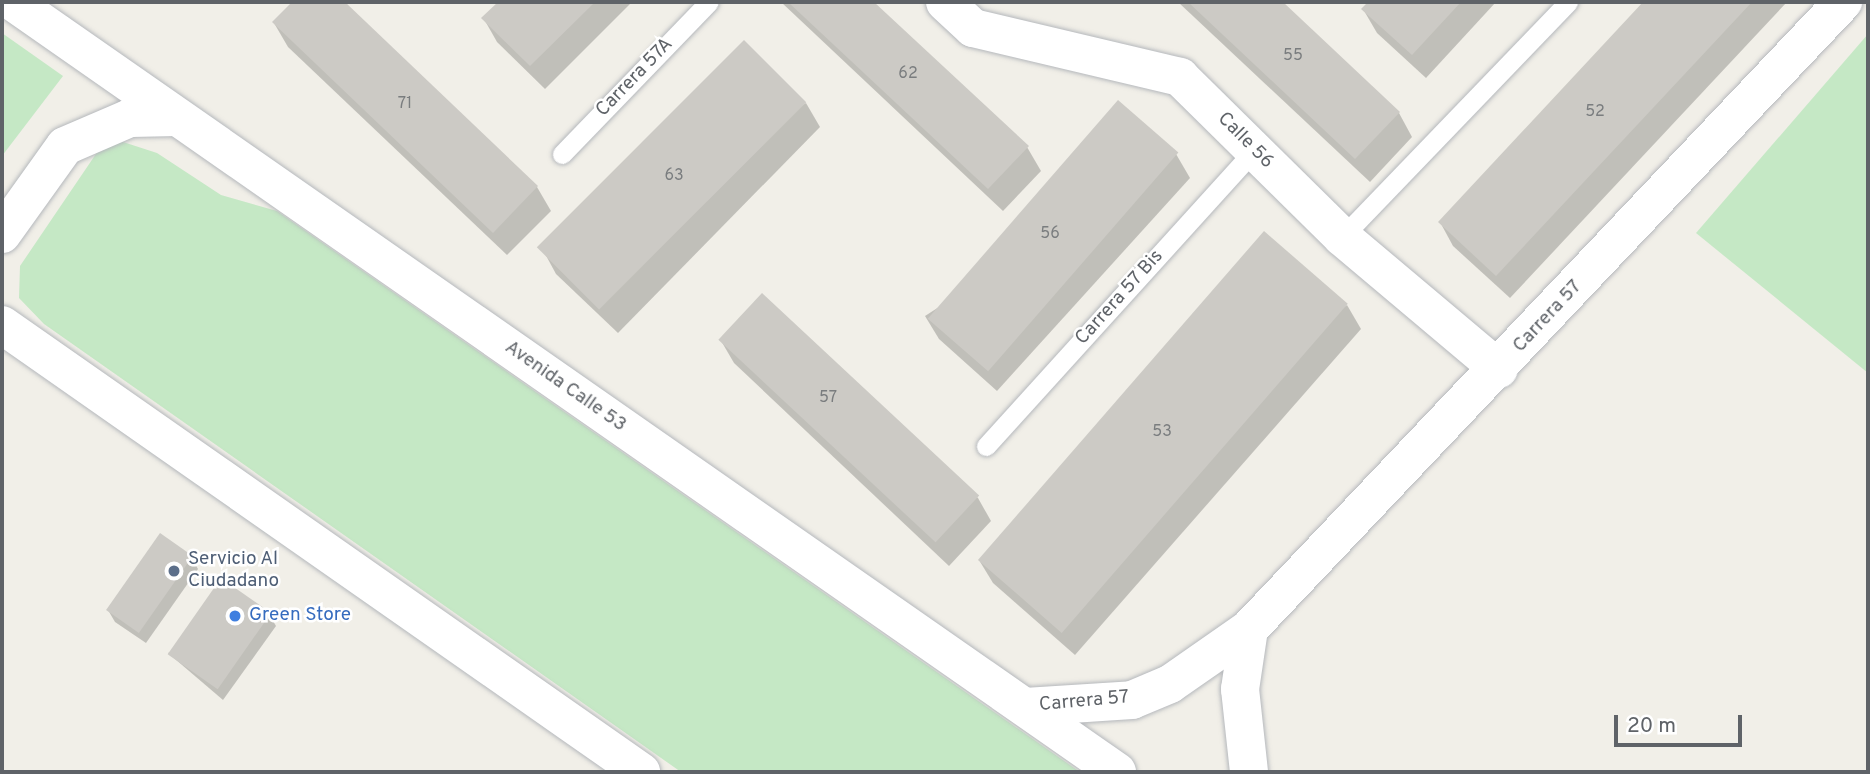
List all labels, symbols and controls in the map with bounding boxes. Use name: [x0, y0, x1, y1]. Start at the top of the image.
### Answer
street label: Carrera 57A: [592, 34, 678, 122]
house number: 55: [1283, 46, 1303, 66]
house number: 62: [898, 64, 918, 84]
house number: 71: [398, 94, 412, 114]
house number: 52: [1585, 102, 1605, 122]
street label: Calle 56: [1212, 108, 1278, 174]
house number: 63: [664, 166, 684, 186]
house number: 56: [1040, 224, 1060, 244]
street label: Carrera 57 Bis: [1071, 245, 1169, 351]
street label: Carrera 57: [1509, 276, 1587, 358]
street label: Avenida Calle 53: [500, 337, 630, 437]
house number: 57: [819, 388, 837, 408]
house number: 53: [1152, 422, 1172, 442]
place label: Servicio Al Ciudadano: [188, 549, 279, 593]
marker: Servicio Al Ciudadano: [166, 563, 182, 579]
place label: Green Store: [249, 605, 351, 627]
marker: Green Store: [227, 608, 243, 624]
street label: Carrera 57: [1038, 687, 1130, 717]
scale bar: [1618, 700, 1746, 744]
text: 20 m: [1627, 713, 1676, 740]

